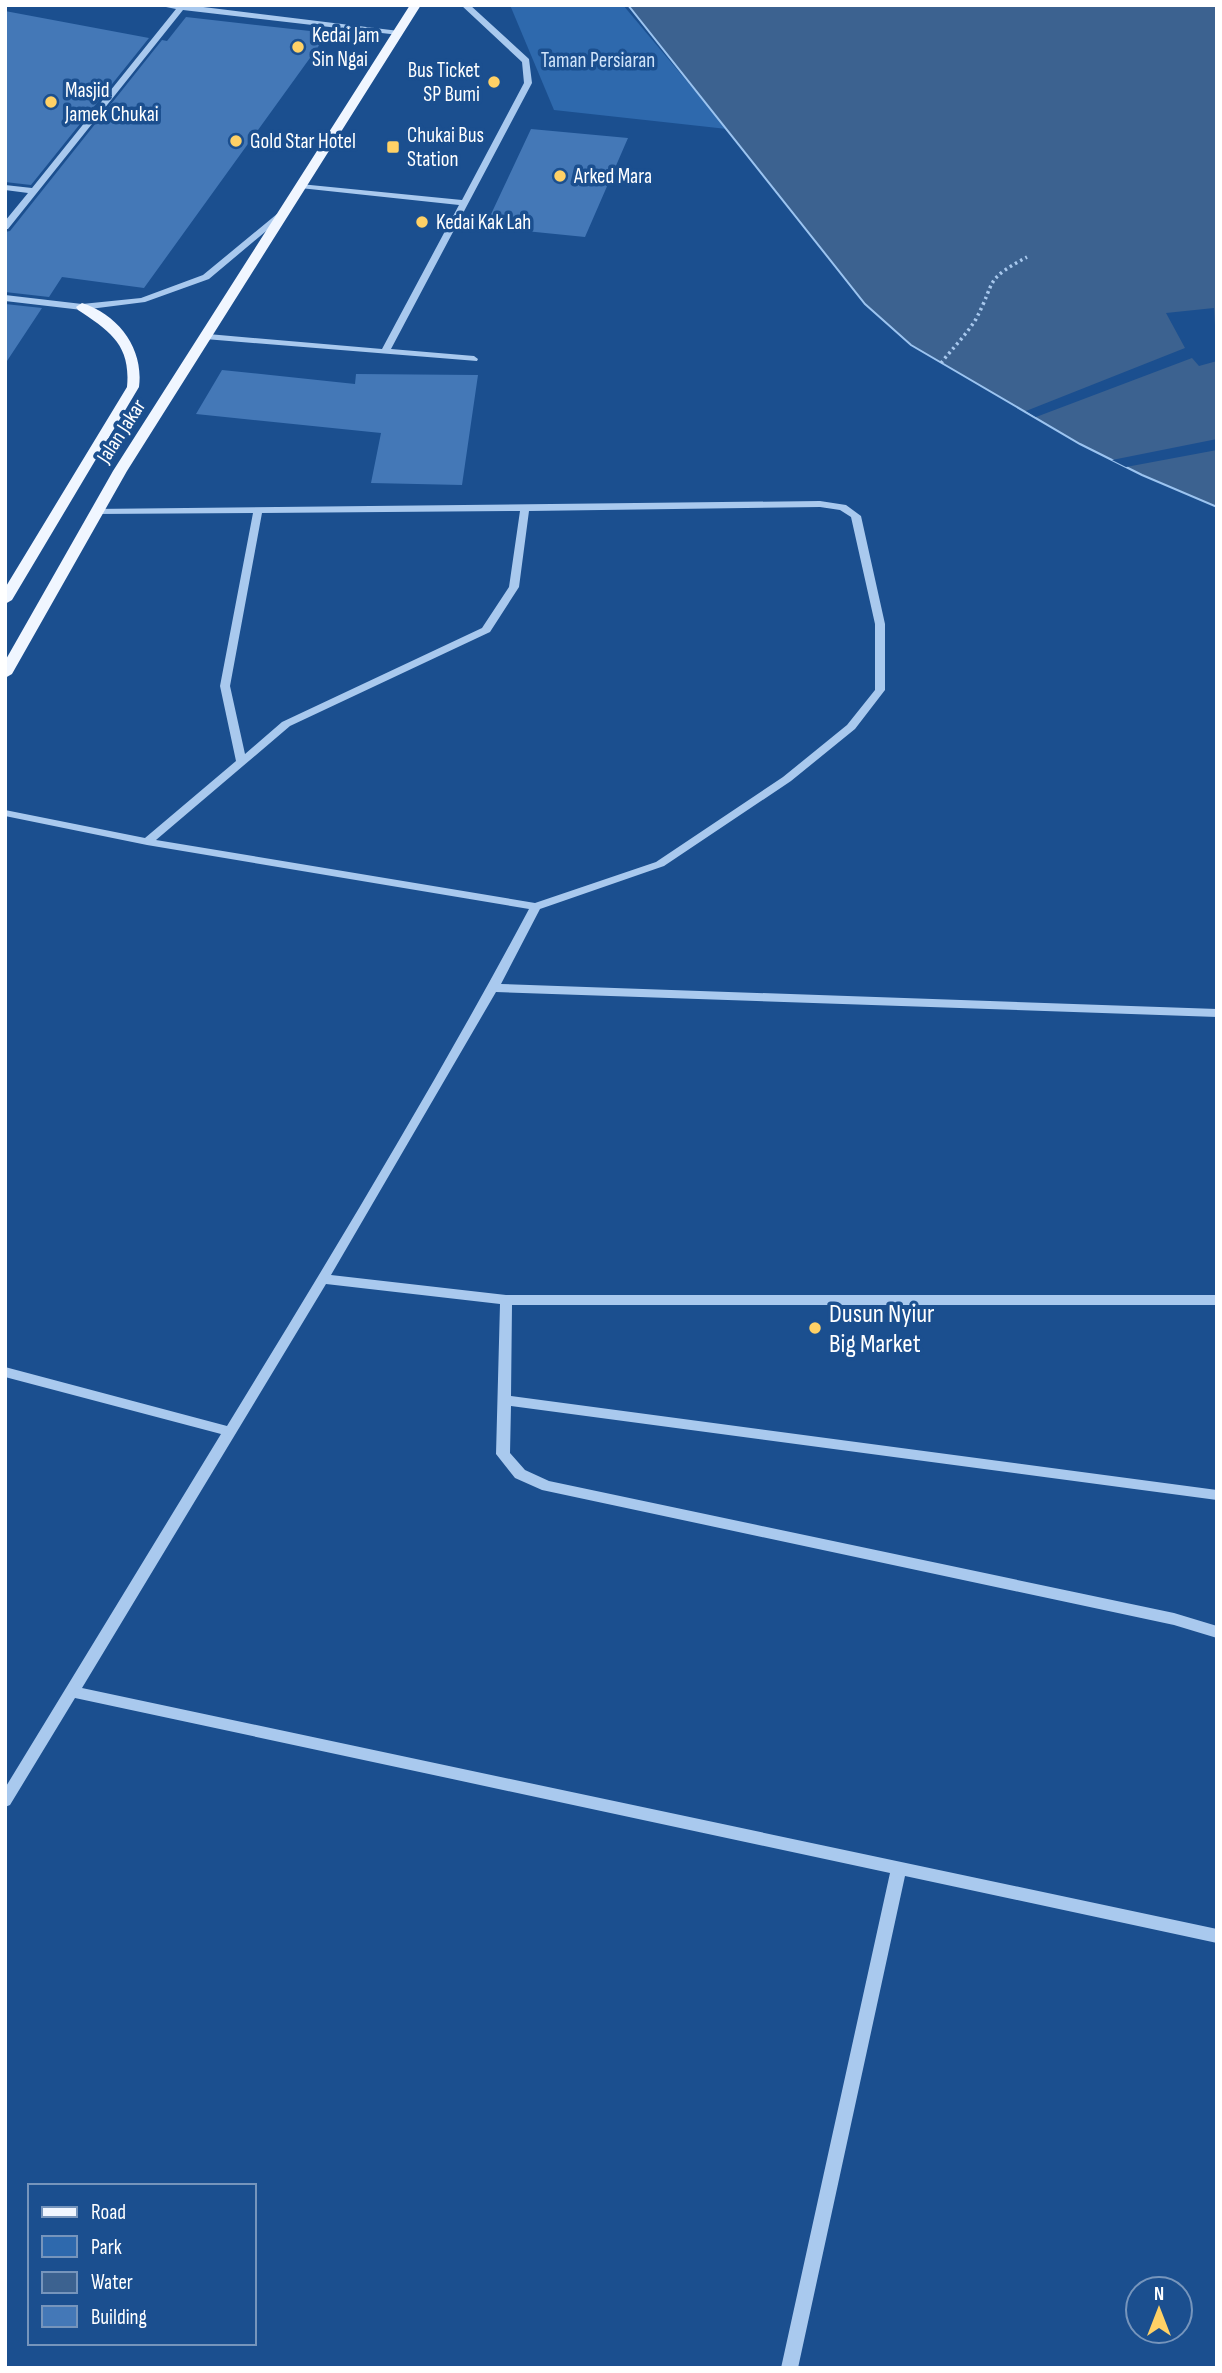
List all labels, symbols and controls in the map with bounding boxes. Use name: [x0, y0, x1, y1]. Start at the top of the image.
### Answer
place label: Kedai Jam Sin Ngai: [312, 23, 380, 72]
marker: Kedai Jam Sin Ngai: [290, 39, 306, 55]
park label: Taman Persiaran: [541, 48, 655, 73]
place label: Bus Ticket SP Bumi: [408, 58, 480, 107]
marker: Bus Ticket SP Bumi: [486, 74, 502, 90]
place label: Masjid Jamek Chukai: [64, 78, 159, 127]
marker: Masjid Jamek Chukai: [43, 94, 59, 110]
place label: Chukai Bus Station: [407, 123, 484, 172]
place label: Gold Star Hotel: [250, 129, 356, 154]
marker: Gold Star Hotel: [228, 133, 244, 149]
marker: Chukai Bus Station: [385, 139, 401, 155]
place label: Arked Mara: [573, 164, 652, 189]
marker: Arked Mara: [552, 168, 568, 184]
place label: Kedai Kak Lah: [436, 210, 531, 235]
marker: Kedai Kak Lah: [414, 214, 430, 230]
street label: Jalan Jakar: [91, 395, 151, 469]
place label: Dusun Nyiur Big Market: [829, 1299, 935, 1360]
marker: Dusun Nyiur Big Market: [807, 1320, 823, 1336]
legend: [28, 2184, 256, 2345]
text: Road: [91, 2200, 126, 2225]
text: Park: [91, 2235, 122, 2260]
text: Water: [91, 2270, 133, 2295]
north arrow: [1124, 2275, 1194, 2345]
text: N: [1154, 2283, 1164, 2306]
text: Building: [91, 2305, 147, 2330]

